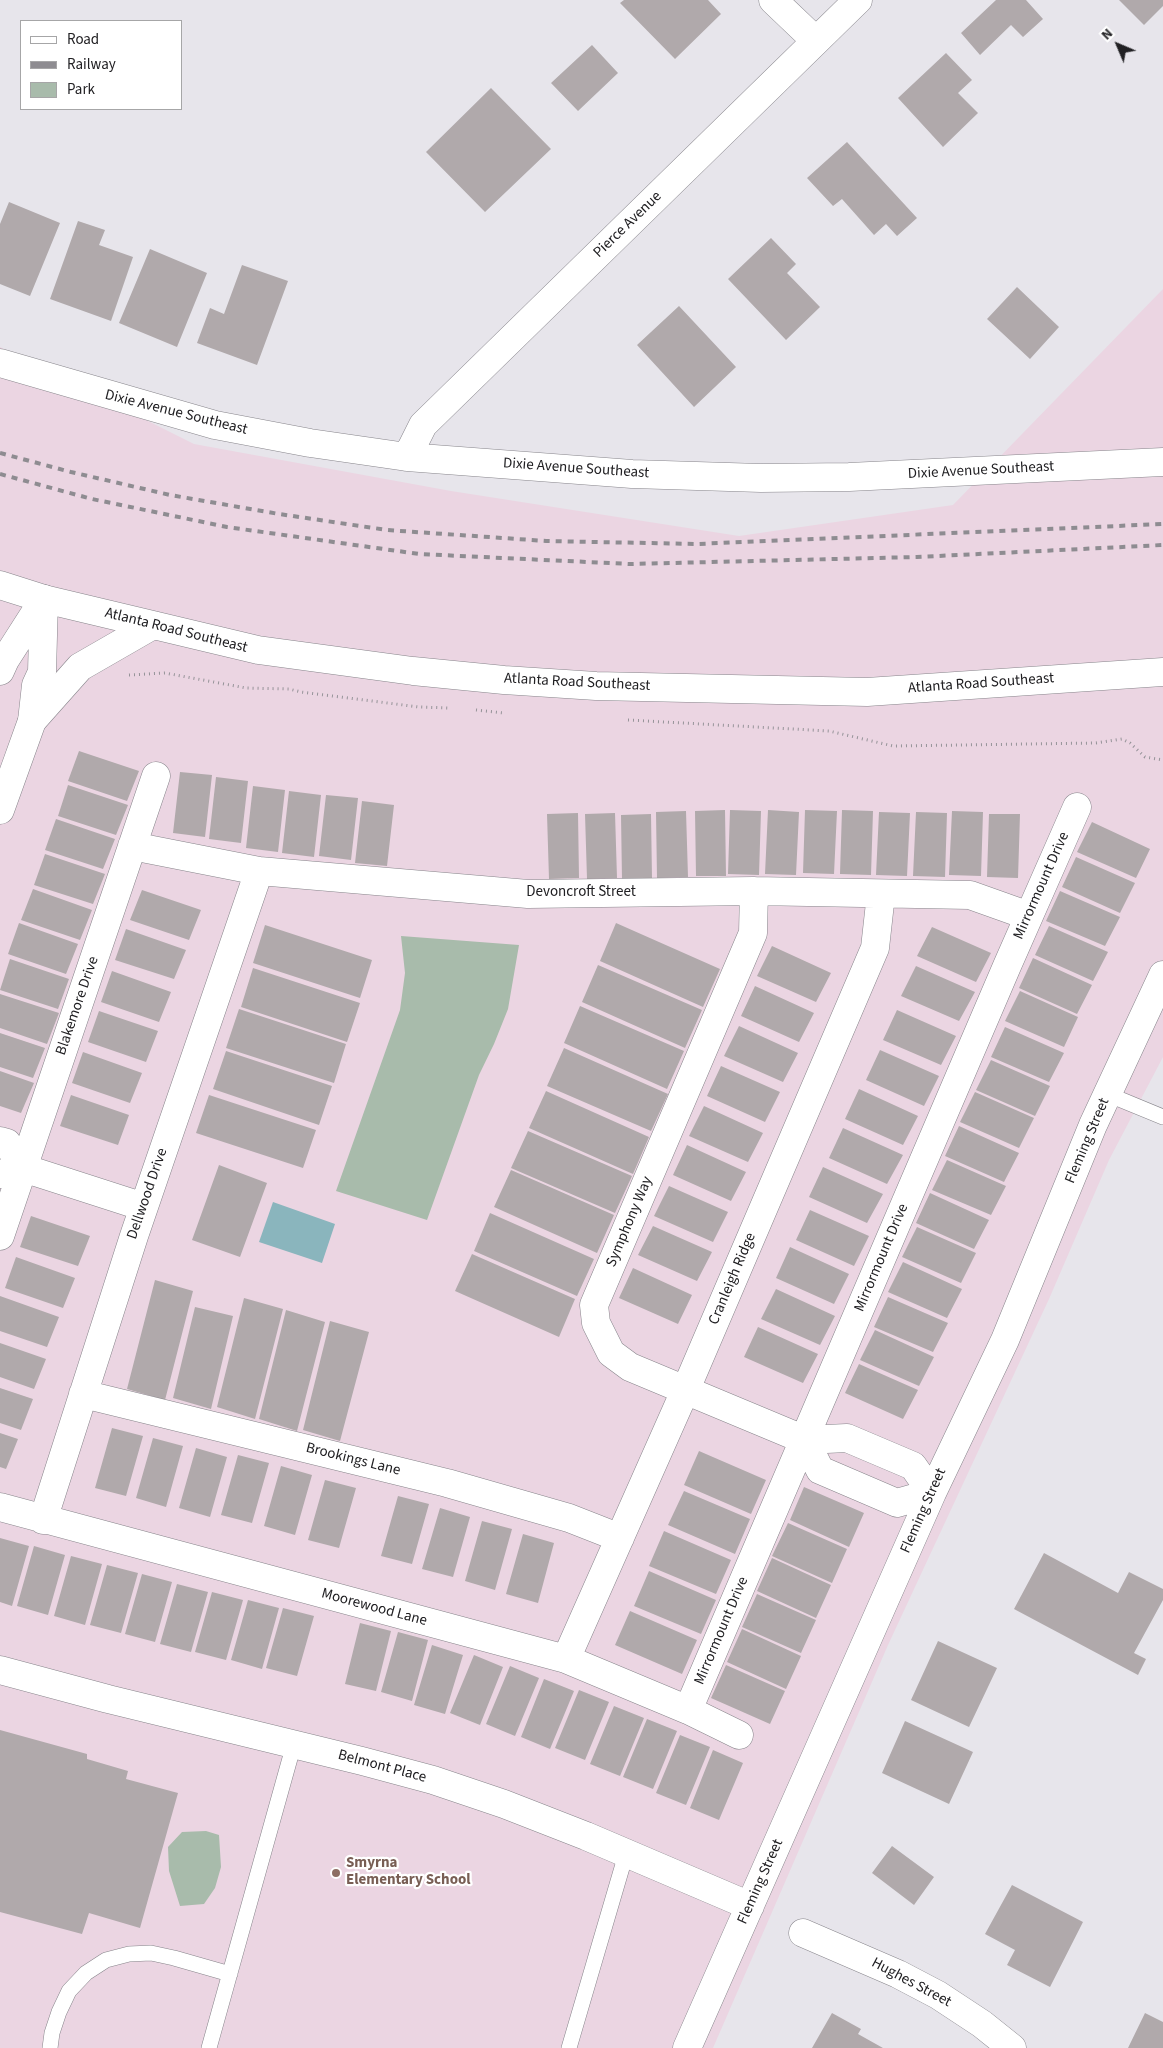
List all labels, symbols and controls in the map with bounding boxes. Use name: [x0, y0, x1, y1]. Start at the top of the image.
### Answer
legend: [20, 20, 182, 110]
north arrow: [1093, 20, 1143, 70]
text: N: [1097, 24, 1118, 45]
text: Road: [67, 29, 99, 50]
text: Railway: [67, 54, 116, 75]
text: Park: [67, 79, 95, 100]
street label: Pierce Avenue: [590, 188, 666, 262]
street label: Dixie Avenue Southeast: [103, 387, 249, 439]
street label: Dixie Avenue Southeast: [502, 455, 650, 483]
street label: Dixie Avenue Southeast: [907, 458, 1055, 484]
street label: Atlanta Road Southeast: [103, 605, 249, 657]
street label: Atlanta Road Southeast: [503, 670, 651, 696]
street label: Atlanta Road Southeast: [907, 670, 1055, 698]
street label: Mirrormount Drive: [1010, 829, 1074, 943]
street label: Devoncroft Street: [526, 884, 636, 902]
street label: Blakemore Drive: [53, 954, 103, 1058]
street label: Fleming Street: [1062, 1096, 1114, 1186]
street label: Dellwood Drive: [124, 1146, 172, 1242]
street label: Symphony Way: [603, 1174, 657, 1270]
street label: Mirrormount Drive: [851, 1201, 913, 1315]
street label: Cranleigh Ridge: [706, 1230, 760, 1328]
street label: Brookings Lane: [304, 1440, 402, 1480]
street label: Fleming Street: [897, 1466, 951, 1556]
street label: Mirrormount Drive: [691, 1574, 753, 1688]
street label: Moorewood Lane: [319, 1585, 429, 1631]
street label: Belmont Place: [336, 1747, 428, 1787]
street label: Fleming Street: [734, 1837, 788, 1927]
place label: Smyrna Elementary School: [346, 1855, 471, 1890]
marker: Smyrna Elementary School: [330, 1867, 342, 1879]
street label: Hughes Street: [868, 1954, 954, 2012]

